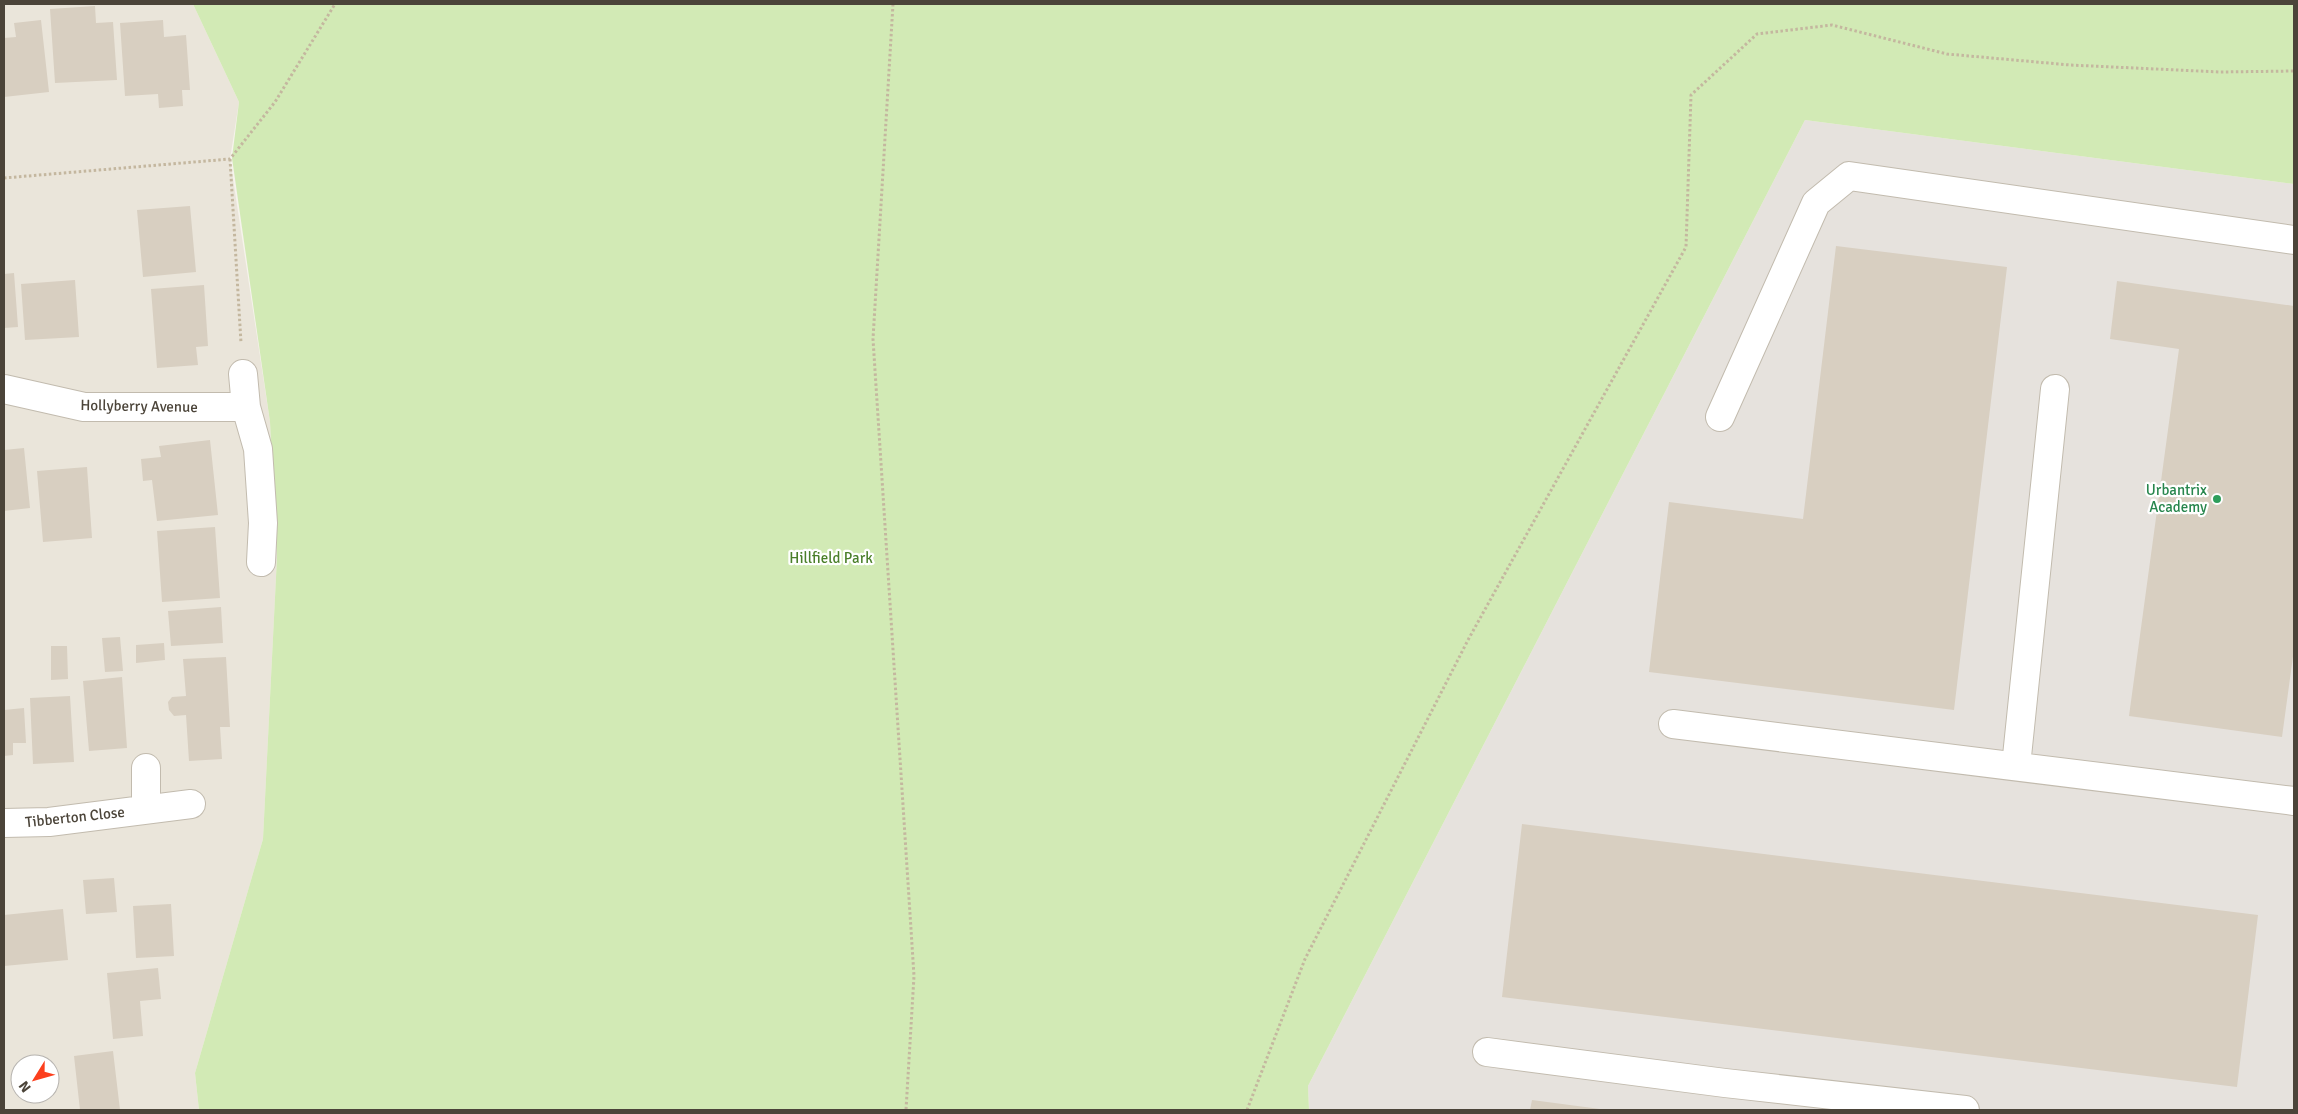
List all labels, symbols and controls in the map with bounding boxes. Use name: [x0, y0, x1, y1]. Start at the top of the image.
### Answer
street label: Hollyberry Avenue: [80, 396, 198, 416]
place label: Urbantrix Academy: [2146, 481, 2207, 516]
marker: Urbantrix Academy: [2211, 493, 2223, 505]
park label: Hillfield Park: [789, 549, 873, 567]
street label: Tibberton Close: [24, 803, 126, 831]
north arrow: [10, 1054, 60, 1104]
text: N: [15, 1078, 35, 1096]

